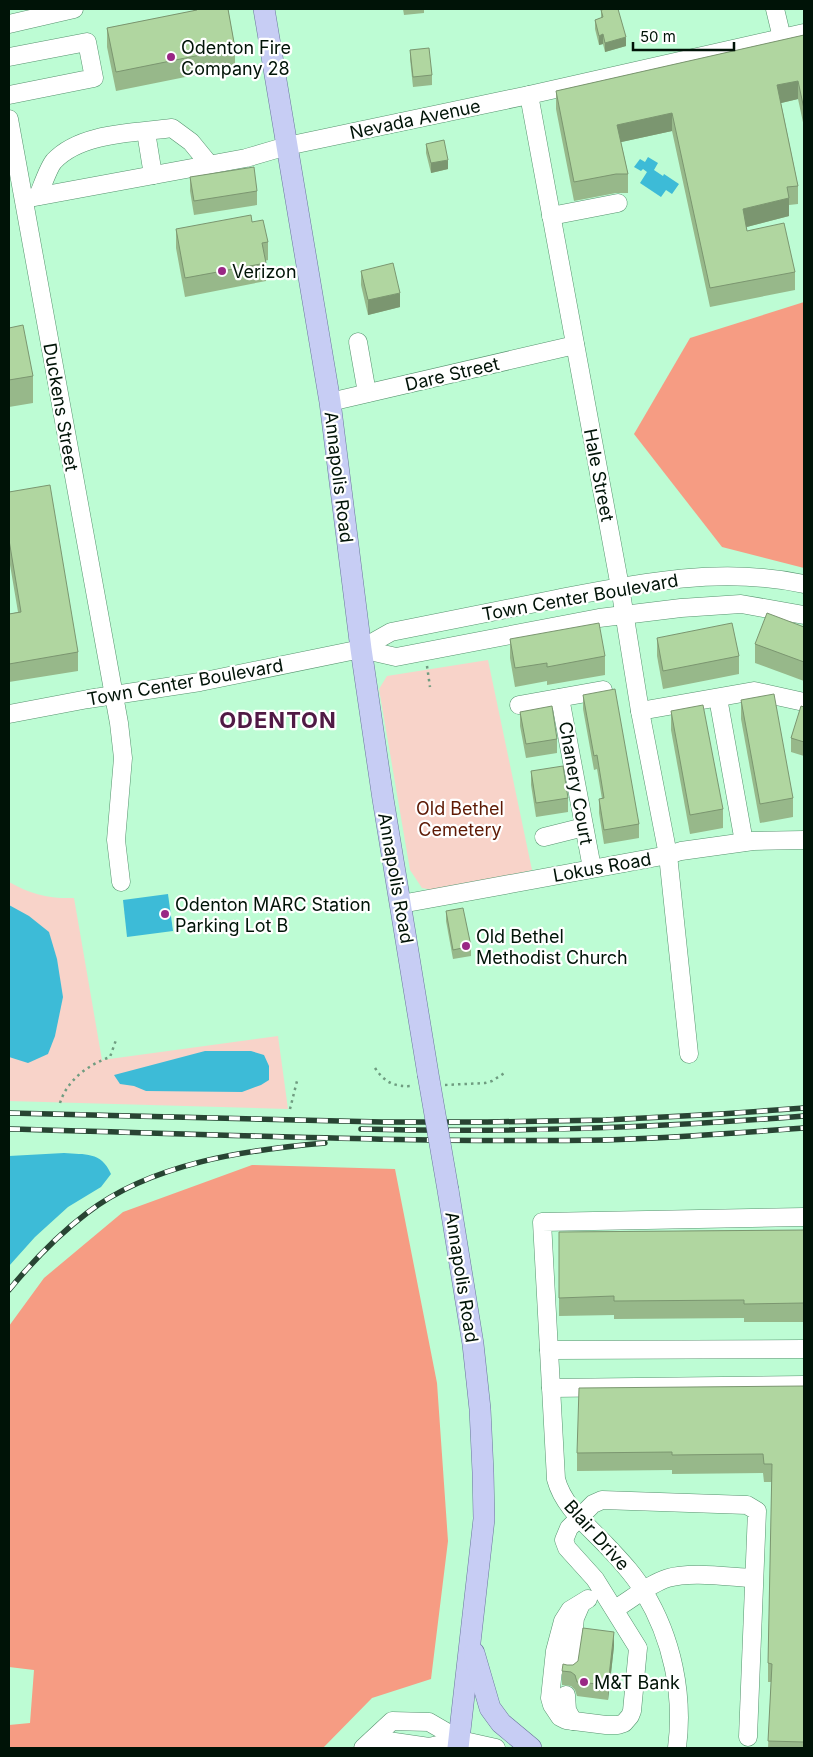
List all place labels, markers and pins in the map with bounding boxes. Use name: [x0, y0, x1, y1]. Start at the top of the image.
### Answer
place label: Odenton Fire Company 28: [181, 37, 291, 79]
marker: Odenton Fire Company 28: [165, 51, 177, 63]
place label: Verizon: [232, 261, 297, 282]
marker: Verizon: [216, 265, 228, 277]
place label: Odenton MARC Station Parking Lot B: [175, 894, 371, 936]
marker: Odenton MARC Station Parking Lot B: [159, 908, 171, 920]
place label: Old Bethel Methodist Church: [476, 926, 628, 968]
marker: Old Bethel Methodist Church: [460, 940, 472, 952]
place label: M&T Bank: [594, 1672, 680, 1693]
marker: M&T Bank: [578, 1676, 590, 1688]

